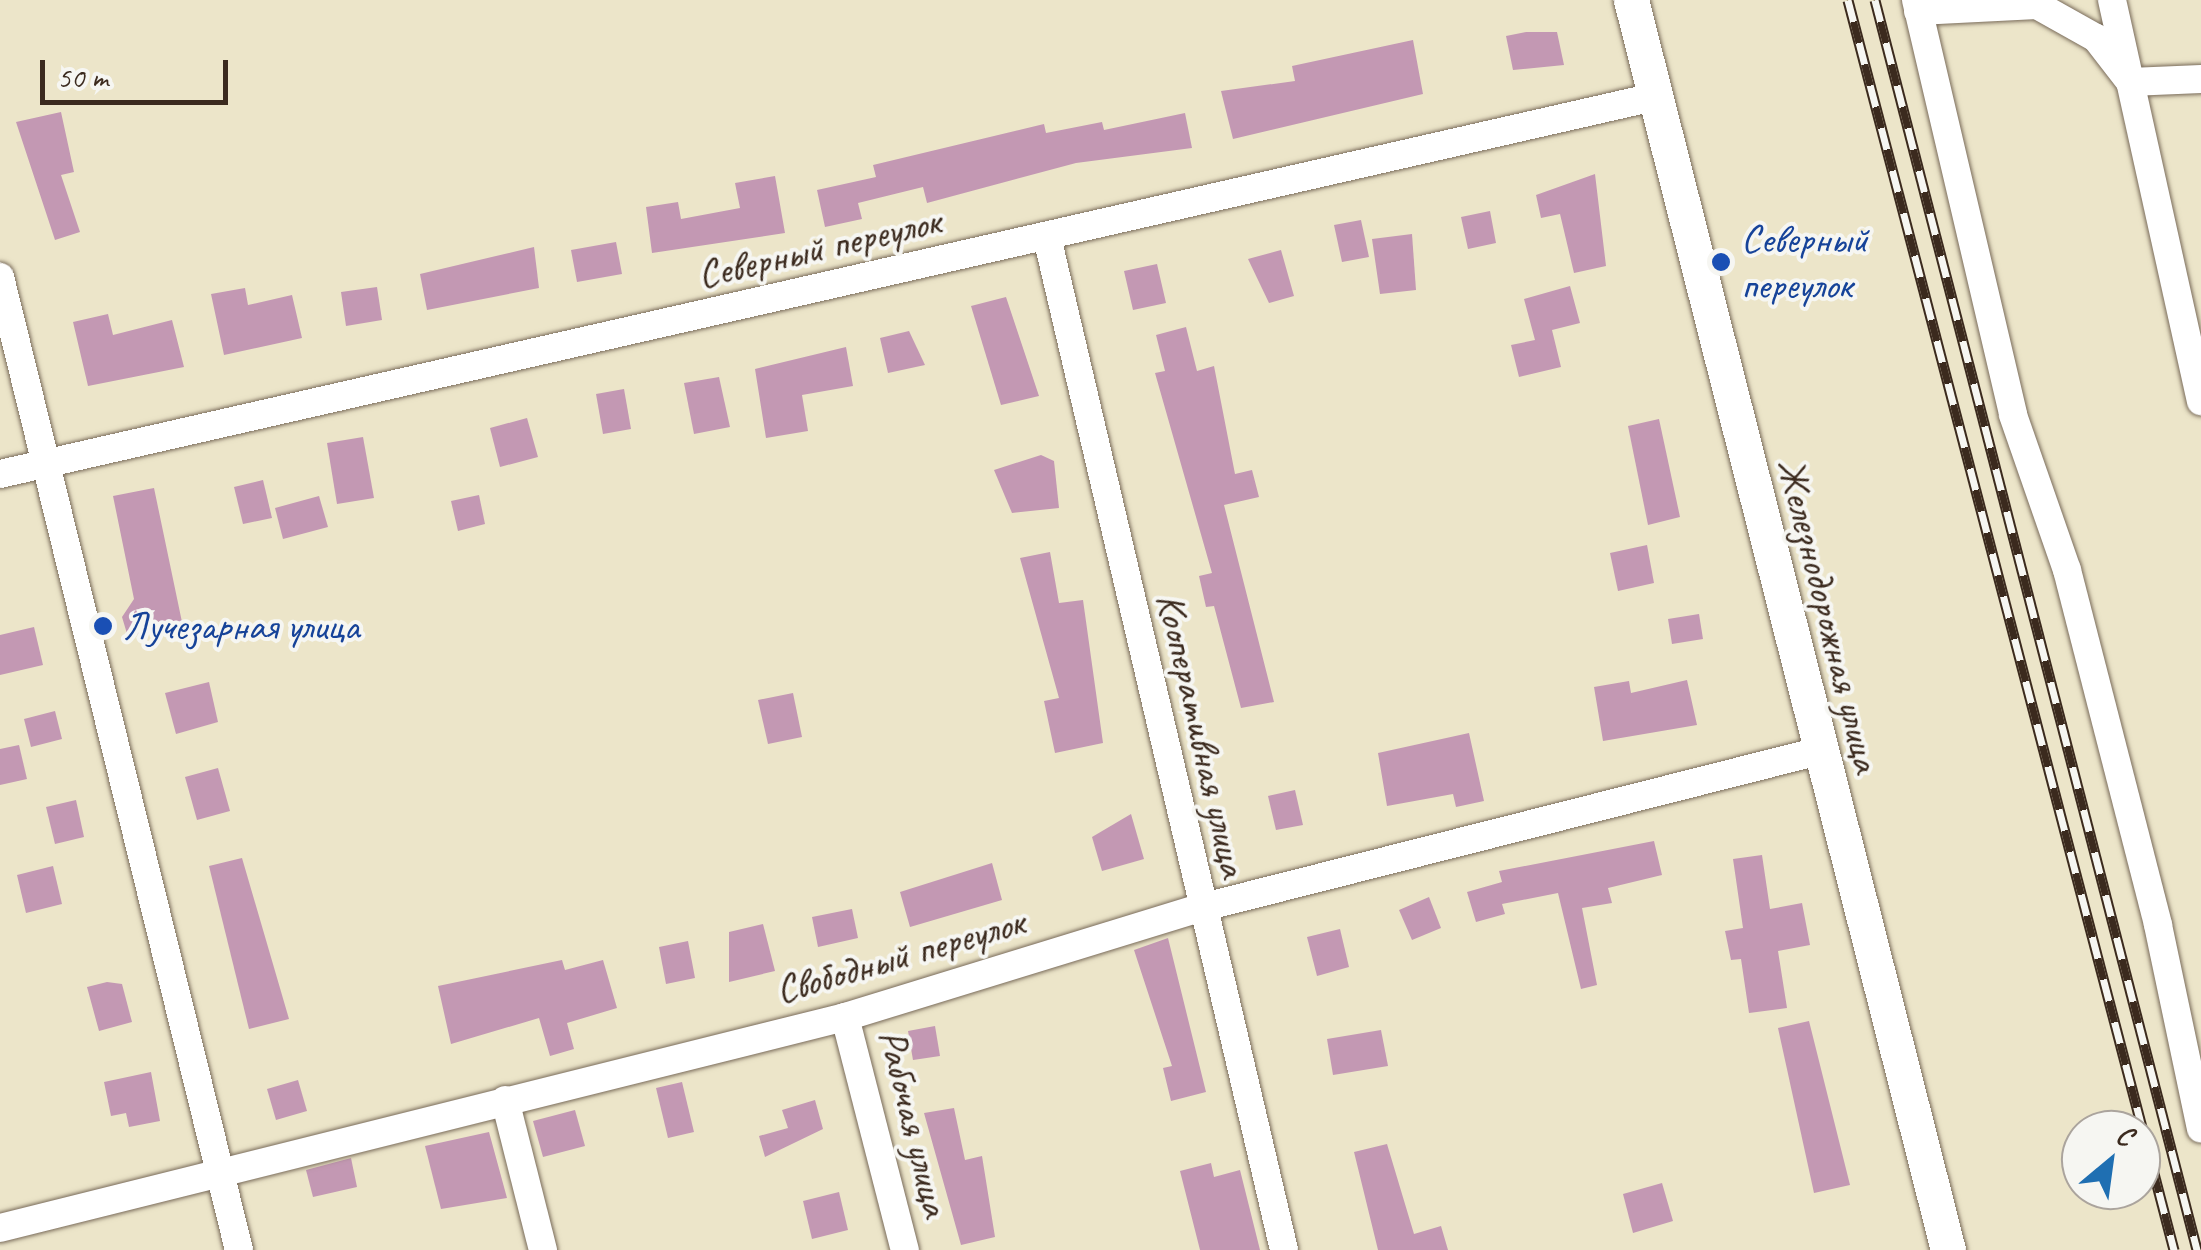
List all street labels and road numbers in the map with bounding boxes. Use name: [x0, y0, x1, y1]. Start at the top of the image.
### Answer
street label: Северный переулок: [693, 197, 945, 299]
street label: Железнодорожная улица: [1766, 451, 1892, 779]
street label: Кооперативная улица: [1146, 587, 1258, 883]
street label: Свободный переулок: [770, 898, 1030, 1014]
street label: Рабочая улица: [867, 1024, 961, 1222]

